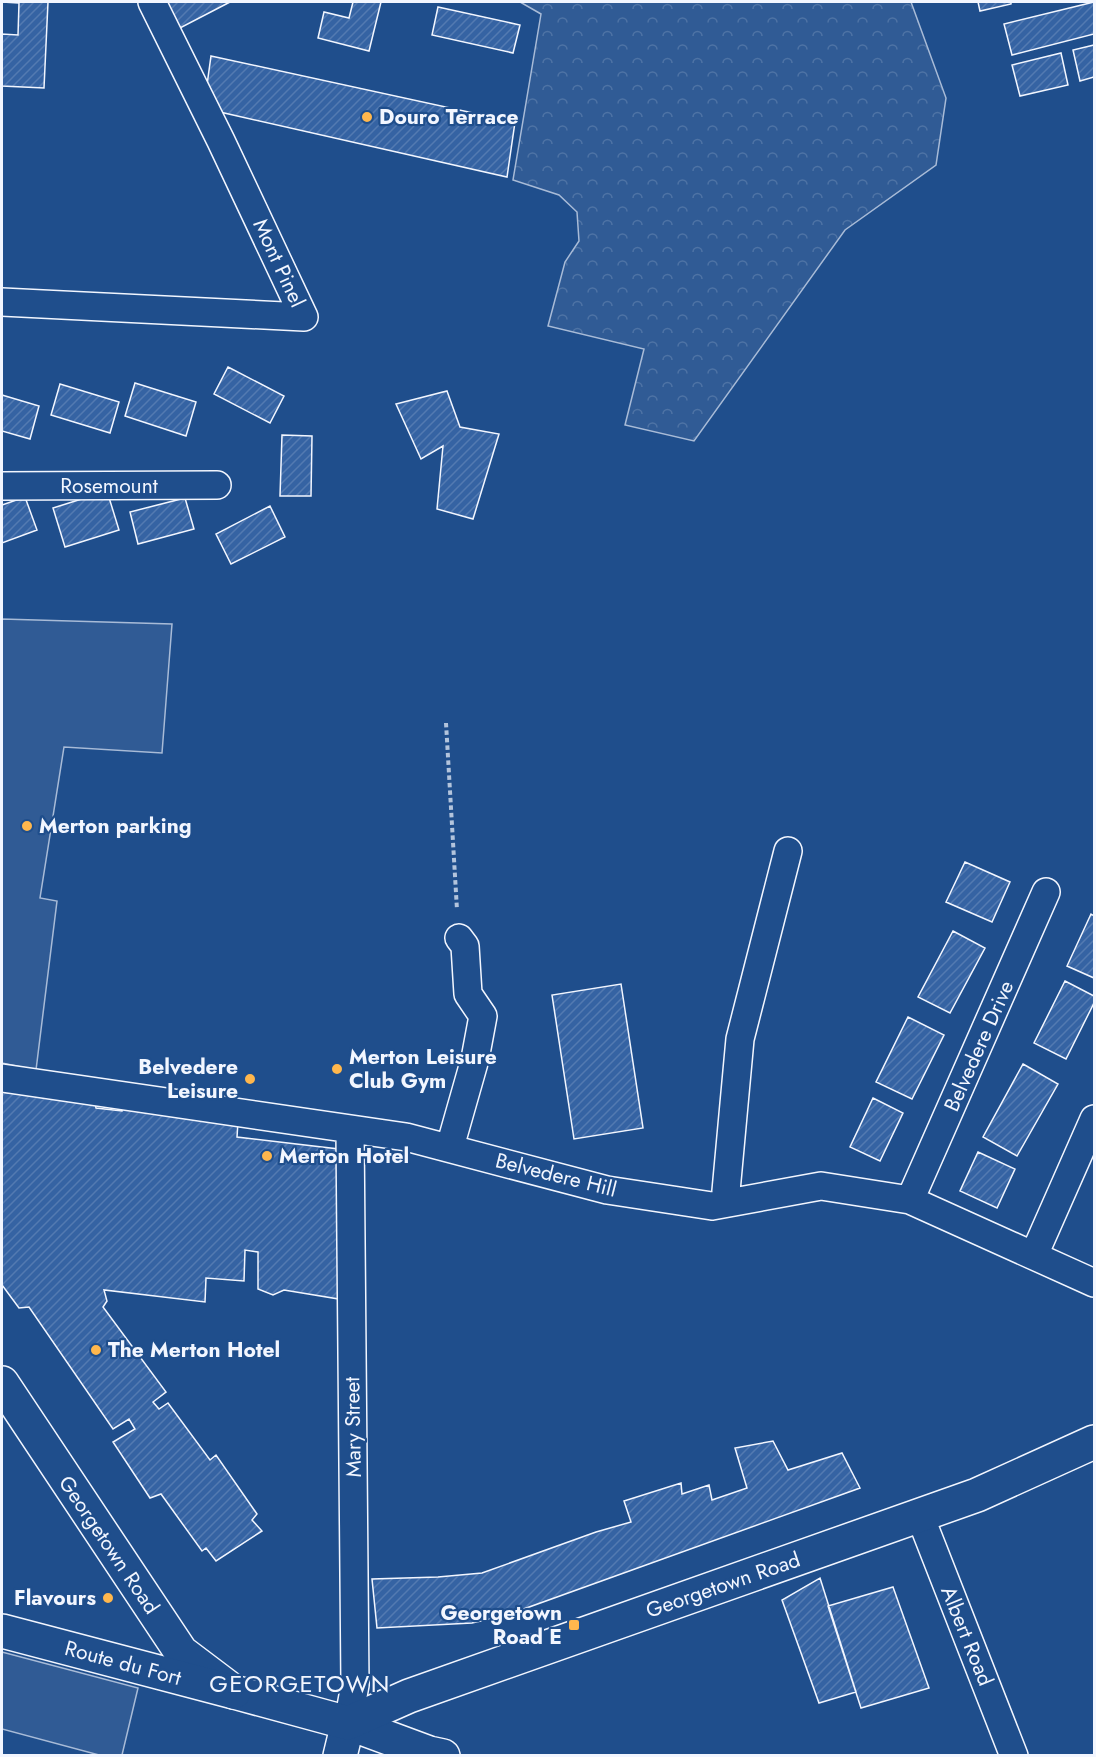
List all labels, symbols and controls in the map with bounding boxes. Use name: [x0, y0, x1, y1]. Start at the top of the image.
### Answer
place label: Douro Terrace: [379, 102, 519, 132]
marker: Douro Terrace: [360, 110, 374, 124]
street label: Mont Pinel: [245, 214, 313, 312]
street label: Rosemount: [60, 471, 158, 501]
place label: Merton parking: [39, 811, 192, 841]
marker: Merton parking: [20, 819, 34, 833]
street label: Belvedere Drive: [937, 976, 1021, 1116]
place label: Merton Leisure Club Gym: [349, 1042, 497, 1096]
place label: Belvedere Leisure: [138, 1052, 238, 1106]
marker: Merton Leisure Club Gym: [330, 1062, 344, 1076]
marker: Belvedere Leisure: [243, 1072, 257, 1086]
place label: Merton Hotel: [279, 1141, 409, 1171]
street label: Belvedere Hill: [492, 1145, 620, 1205]
marker: Merton Hotel: [260, 1149, 274, 1163]
place label: The Merton Hotel: [108, 1335, 280, 1365]
marker: The Merton Hotel: [89, 1343, 103, 1357]
street label: Mary Street: [337, 1376, 369, 1478]
street label: Georgetown Road: [51, 1470, 167, 1620]
street label: Georgetown Road: [642, 1545, 804, 1625]
street label: Albert Road: [933, 1582, 1001, 1690]
place label: Flavours: [14, 1583, 96, 1613]
marker: Flavours: [101, 1591, 115, 1605]
place label: Georgetown Road E: [441, 1598, 562, 1652]
marker: Georgetown Road E: [567, 1618, 581, 1632]
street label: Route du Fort: [62, 1633, 184, 1693]
district label: GEORGETOWN: [209, 1666, 391, 1701]

